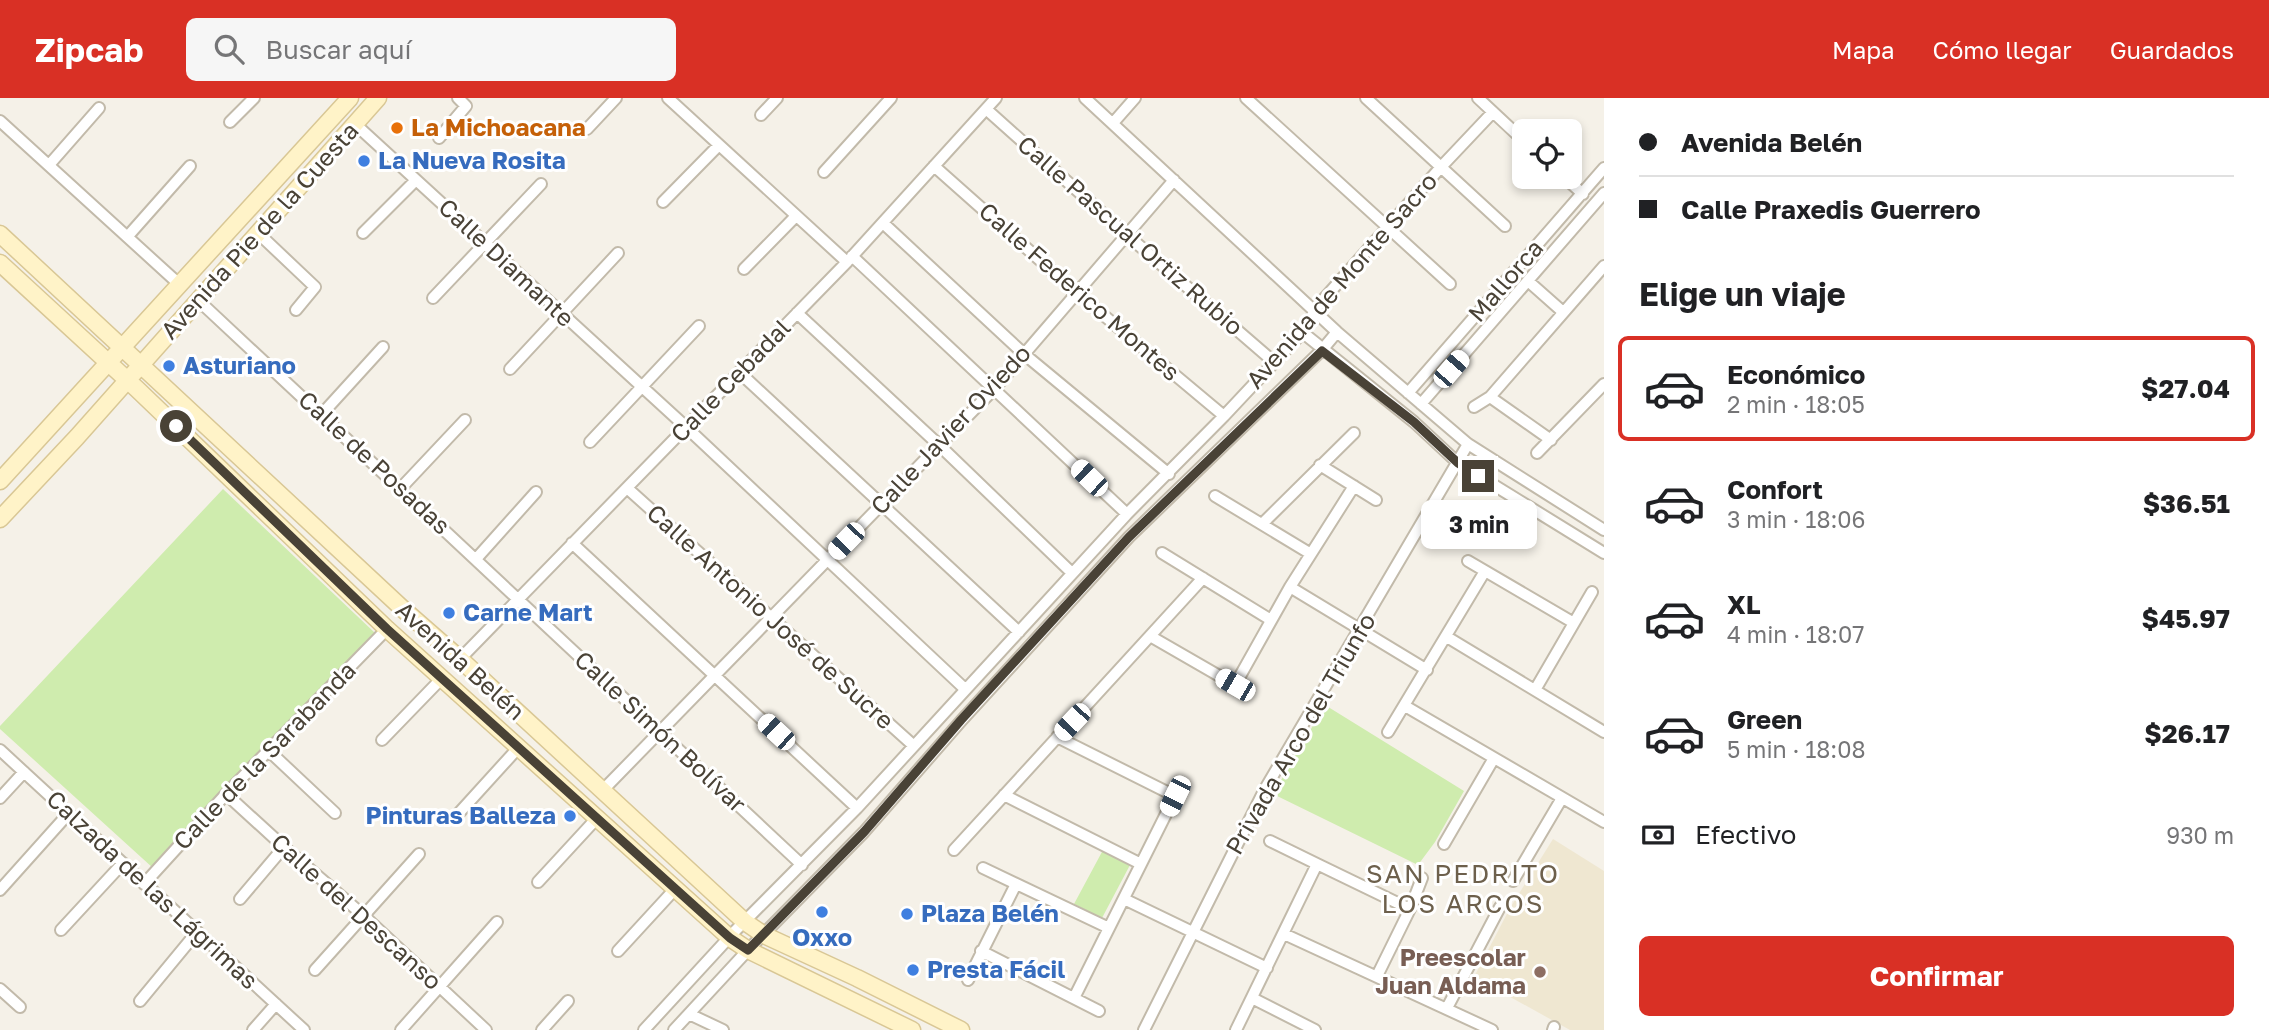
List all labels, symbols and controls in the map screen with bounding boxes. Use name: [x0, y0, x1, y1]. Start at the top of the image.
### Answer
search box: [186, 18, 676, 81]
text: Zipcab: [35, 30, 144, 69]
icon: search: [210, 30, 248, 68]
text: Buscar aquí: [266, 34, 411, 65]
text: Mapa: [1832, 35, 1895, 64]
text: Cómo llegar: [1933, 35, 2072, 64]
text: Guardados: [2110, 35, 2234, 64]
place label: La Michoacana: [411, 112, 586, 141]
street label: Avenida Pie de la Cuesta: [154, 116, 364, 344]
map controls: [1512, 119, 1582, 189]
button: locate: [1512, 119, 1582, 189]
marker: La Michoacana: [389, 120, 405, 136]
text: Avenida Belén: [1681, 127, 1862, 158]
street label: Calle Pascual Ortiz Rubio: [1012, 129, 1250, 341]
place label: La Nueva Rosita: [378, 145, 566, 174]
marker: La Nueva Rosita: [356, 153, 372, 169]
street label: Avenida de Monte Sacro: [1239, 166, 1442, 394]
street label: Calle Diamante: [433, 192, 581, 332]
text: Calle Praxedis Guerrero: [1681, 194, 1981, 225]
street label: Calle Federico Montes: [974, 196, 1186, 386]
street label: Mallorca: [1461, 233, 1548, 327]
text: Elige un viaje: [1639, 275, 1846, 313]
street label: Calle Cebadal: [664, 313, 796, 447]
street label: Calle Javier Oviedo: [864, 338, 1036, 520]
car: [1430, 346, 1473, 392]
place label: Asturiano: [183, 350, 296, 379]
icon: car: [1643, 357, 1706, 420]
marker: Asturiano: [161, 358, 177, 374]
text: Económico: [1727, 359, 1865, 390]
text: $27.04: [2141, 373, 2230, 404]
street label: Calle de Posadas: [293, 384, 457, 540]
text: 2 min · 18:05: [1727, 390, 1865, 418]
route start: [160, 410, 192, 442]
car: [1067, 456, 1112, 500]
route end: [1462, 460, 1494, 492]
icon: car: [1643, 472, 1706, 535]
text: Confort: [1727, 474, 1823, 505]
text: $36.51: [2143, 488, 2230, 519]
street label: Calle Antonio José de Sucre: [642, 497, 900, 734]
callout: 3 min: [1420, 500, 1536, 550]
text: 3 min · 18:06: [1727, 505, 1866, 533]
text: 3 min: [1449, 510, 1509, 538]
car: [824, 519, 869, 563]
icon: car: [1643, 587, 1706, 650]
text: XL: [1727, 589, 1761, 620]
street label: Avenida Belén: [391, 595, 531, 725]
place label: Carne Mart: [463, 597, 593, 626]
text: $45.97: [2141, 603, 2230, 634]
marker: Carne Mart: [441, 605, 457, 621]
street label: Privada Arco del Triunfo: [1219, 607, 1381, 859]
text: 4 min · 18:07: [1727, 620, 1864, 648]
street label: Calle Simón Bolívar: [569, 644, 753, 818]
street label: Calle de la Sarabanda: [167, 655, 361, 855]
car: [1212, 665, 1259, 705]
car: [1050, 699, 1095, 745]
icon: car: [1643, 702, 1706, 765]
text: Green: [1727, 704, 1802, 735]
car: [754, 710, 799, 754]
text: $26.17: [2144, 718, 2230, 749]
text: 5 min · 18:08: [1727, 735, 1866, 763]
car: [1157, 773, 1194, 819]
street label: Calzada de las Lágrimas: [41, 783, 265, 994]
place label: Pinturas Balleza: [366, 800, 556, 829]
marker: Pinturas Balleza: [562, 808, 578, 824]
icon: cash: [1639, 816, 1677, 854]
text: Efectivo: [1695, 819, 1796, 850]
text: 930 m: [2166, 821, 2234, 849]
street label: Calle del Descanso: [266, 827, 448, 995]
district label: SAN PEDRITO LOS ARCOS: [1366, 858, 1560, 919]
place label: Plaza Belén: [921, 898, 1059, 927]
marker: Oxxo: [814, 904, 830, 920]
marker: Plaza Belén: [899, 906, 915, 922]
place label: Oxxo: [792, 922, 852, 951]
button: Confirmar: [1639, 936, 2234, 1016]
place label: Preescolar Juan Aldama: [1375, 942, 1526, 999]
place label: Presta Fácil: [927, 954, 1065, 983]
marker: Presta Fácil: [905, 962, 921, 978]
marker: Preescolar Juan Aldama: [1532, 964, 1548, 980]

